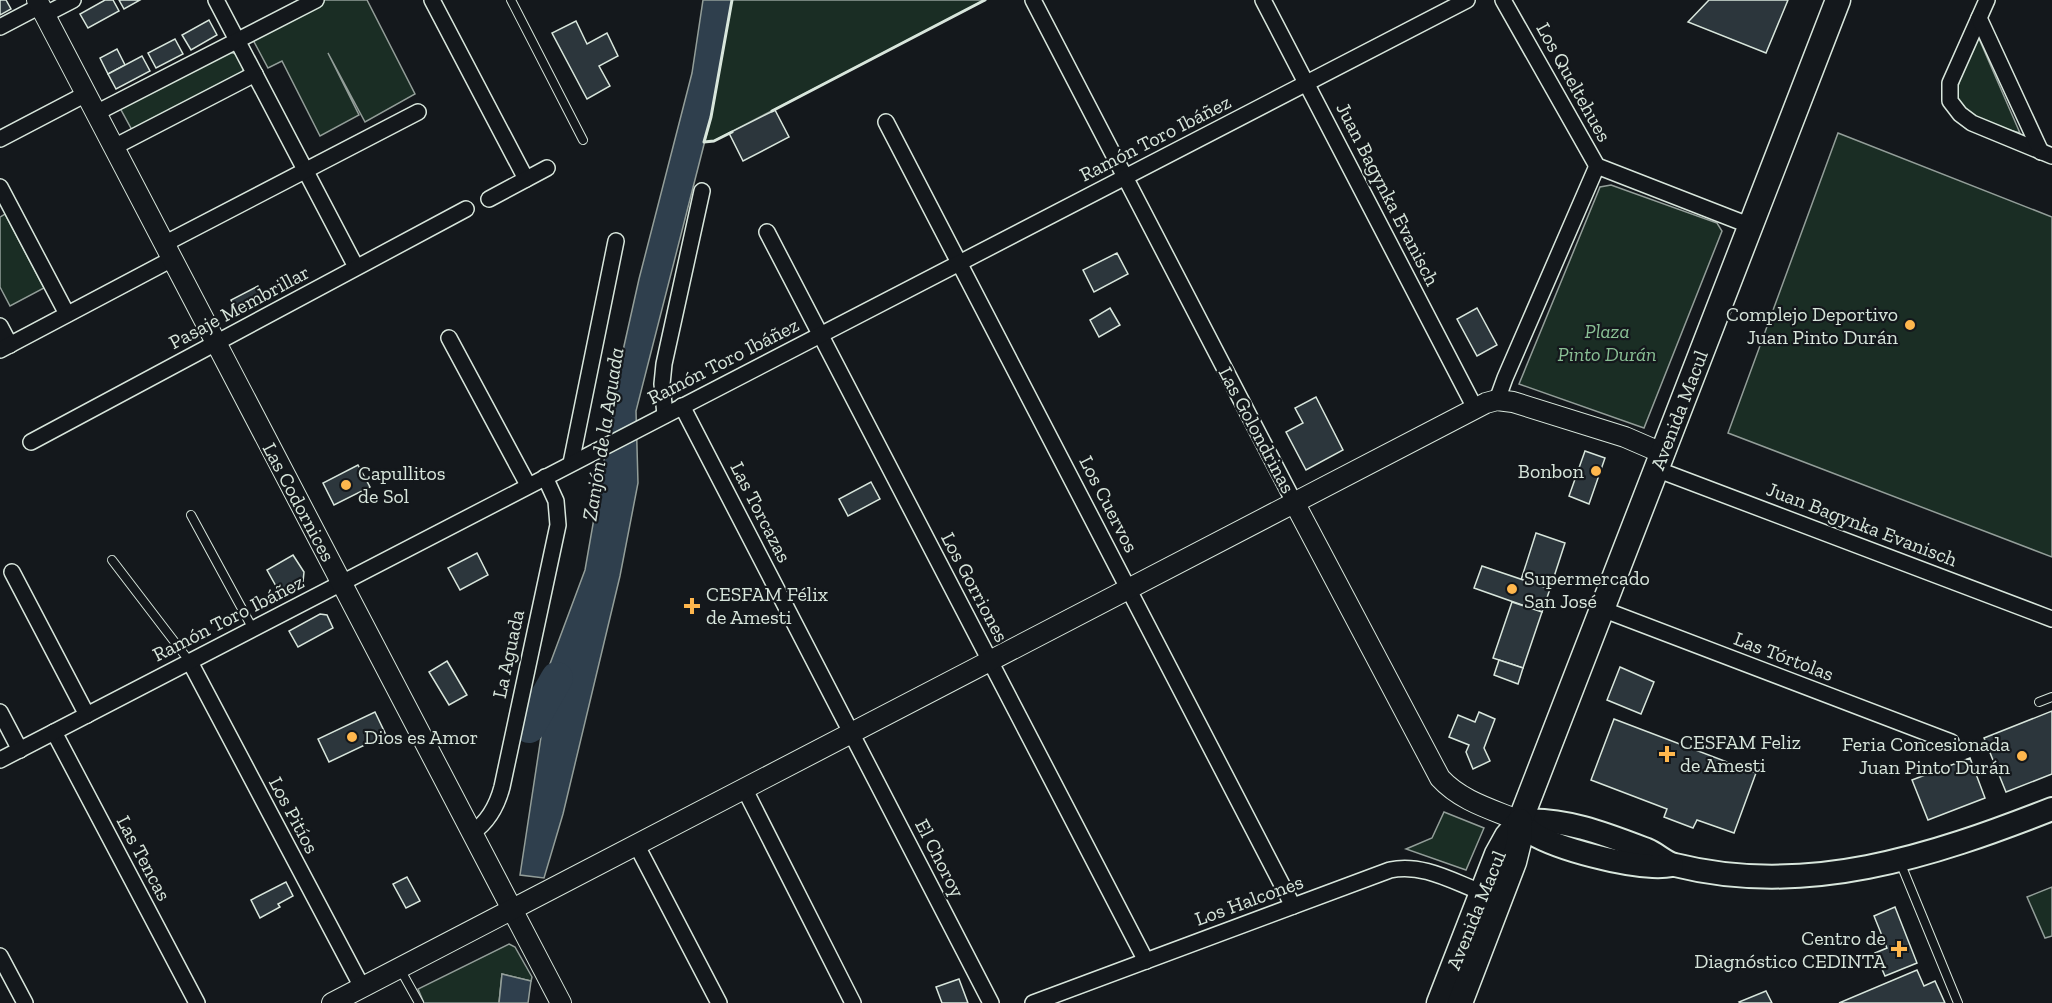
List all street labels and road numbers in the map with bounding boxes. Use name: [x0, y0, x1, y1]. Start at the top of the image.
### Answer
street label: Los Queltehues: [1531, 18, 1617, 146]
street label: Ramón Toro Ibáñez: [1075, 89, 1235, 187]
street label: Juan Bagynka Evanisch: [1331, 98, 1445, 290]
street label: Pasaje Membrillar: [165, 260, 313, 354]
street label: Ramón Toro Ibáñez: [643, 312, 803, 410]
street label: Avenida Macul: [1645, 347, 1713, 473]
street label: Las Golondrinas: [1214, 363, 1300, 497]
street label: Las Codornices: [258, 438, 340, 566]
street label: Los Cuervos: [1074, 452, 1144, 556]
street label: Las Torcazas: [725, 458, 797, 566]
street label: Juan Bagynka Evanisch: [1763, 477, 1962, 572]
street label: Los Gorriones: [936, 528, 1014, 646]
street label: Ramón Toro Ibáñez: [148, 569, 308, 667]
street label: La Aguada: [487, 607, 529, 700]
street label: Las Tórtolas: [1731, 626, 1837, 686]
street label: Los Pitíos: [264, 772, 324, 858]
street label: Las Tencas: [112, 811, 176, 905]
street label: El Choroy: [910, 815, 970, 902]
street label: Avenida Macul: [1441, 847, 1511, 973]
street label: Los Halcones: [1192, 869, 1306, 931]

